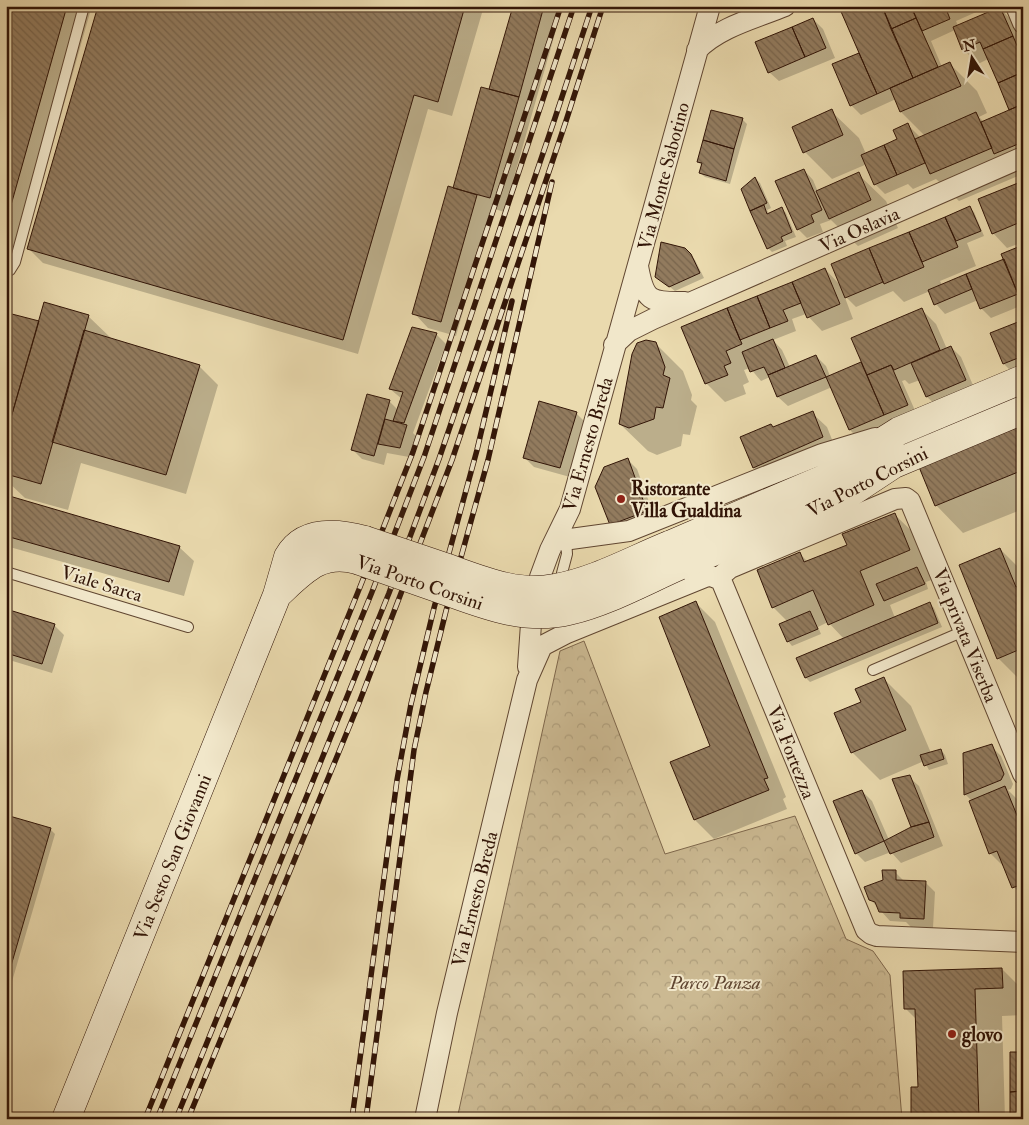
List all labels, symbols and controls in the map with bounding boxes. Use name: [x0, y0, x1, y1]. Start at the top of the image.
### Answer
north arrow: [946, 32, 996, 82]
text: N: [961, 36, 978, 56]
street label: Via Monte Sabotino: [633, 100, 695, 253]
street label: Via Oslavia: [815, 201, 904, 258]
street label: Via Ernesto Breda: [557, 374, 619, 514]
street label: Via Porto Corsini: [803, 441, 932, 523]
place label: Ristorante Villa Gualdina: [630, 477, 743, 523]
marker: Ristorante Villa Gualdina: [615, 493, 627, 505]
street label: Via Porto Corsini: [353, 550, 486, 616]
street label: Viale Sarca: [58, 560, 145, 608]
street label: Via privata Viserba: [926, 565, 1003, 707]
street label: Via Fortezza: [762, 702, 821, 803]
street label: Via Sesto San Giovanni: [129, 771, 217, 944]
street label: Via Ernesto Breda: [447, 829, 503, 970]
park label: Parco Panza: [668, 971, 761, 995]
place label: glovo: [961, 1023, 1002, 1048]
marker: glovo: [946, 1028, 958, 1040]

